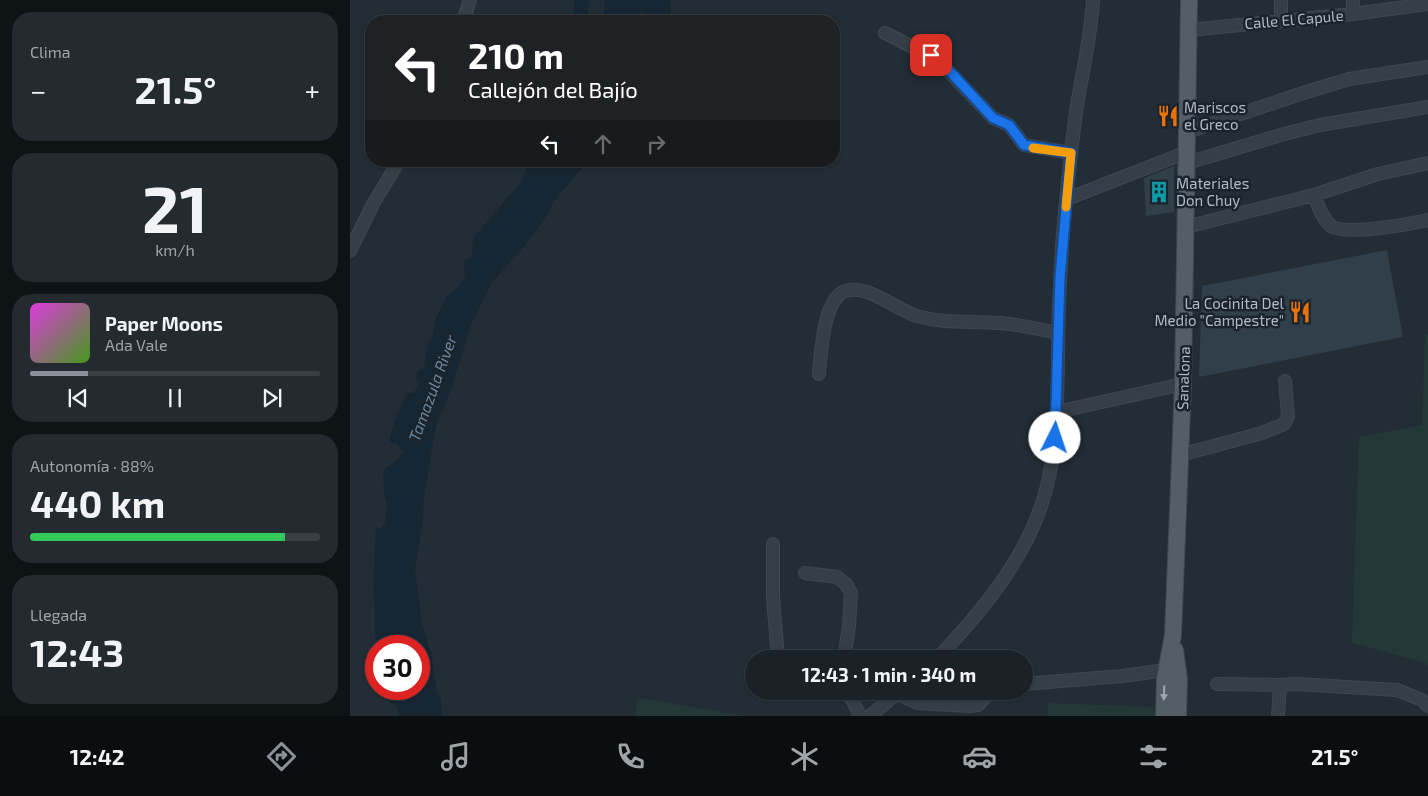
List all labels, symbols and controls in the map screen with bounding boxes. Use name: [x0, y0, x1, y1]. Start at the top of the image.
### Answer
street label: Calle El Capule: [1244, 6, 1344, 32]
text: 210 m: [468, 34, 564, 76]
pin: [910, 34, 952, 76]
icon: left: [385, 35, 450, 100]
icon: arrive: [917, 41, 945, 69]
text: Clima: [30, 42, 71, 61]
text: 21.5°: [135, 66, 216, 112]
text: −: [30, 73, 46, 107]
text: +: [305, 73, 320, 107]
text: Callejón del Bajío: [468, 76, 638, 102]
place label: Mariscos el Greco: [1184, 98, 1246, 133]
restaurant icon: Mariscos el Greco: [1155, 103, 1181, 129]
icon: left: [536, 130, 564, 158]
icon: ahead: [589, 130, 617, 158]
icon: right: [642, 130, 670, 158]
text: 21: [142, 168, 208, 246]
place label: Materiales Don Chuy: [1176, 174, 1249, 209]
building icon: Materiales Don Chuy: [1146, 179, 1172, 205]
text: km/h: [155, 240, 195, 259]
place label: La Cocinita Del Medio "Campestre": [1154, 294, 1285, 329]
restaurant icon: La Cocinita Del Medio "Campestre": [1287, 299, 1313, 325]
text: Paper Moons: [105, 312, 223, 335]
water label: Tamazula River: [404, 332, 460, 444]
text: Ada Vale: [105, 335, 168, 354]
street label: Sanalona: [1173, 346, 1193, 410]
icon: previous: [64, 384, 92, 412]
icon: pause: [161, 384, 189, 412]
icon: next: [258, 384, 286, 412]
position arrow: [1028, 411, 1080, 463]
text: Autonomía · 88%: [30, 456, 154, 475]
text: 440 km: [30, 480, 165, 526]
text: Llegada: [30, 605, 87, 624]
text: 12:43: [30, 629, 124, 675]
speed limit sign: 30: [365, 635, 430, 700]
text: 12:43 · 1 min · 340 m: [802, 663, 976, 686]
one-way arrow: [1160, 685, 1168, 701]
icon: directions: [264, 739, 299, 774]
icon: music: [438, 739, 473, 774]
icon: phone: [613, 739, 648, 774]
icon: climate: [787, 739, 822, 774]
icon: car: [962, 739, 997, 774]
icon: filters: [1136, 739, 1171, 774]
text: 12:42: [70, 743, 124, 769]
text: 21.5°: [1311, 743, 1358, 769]

